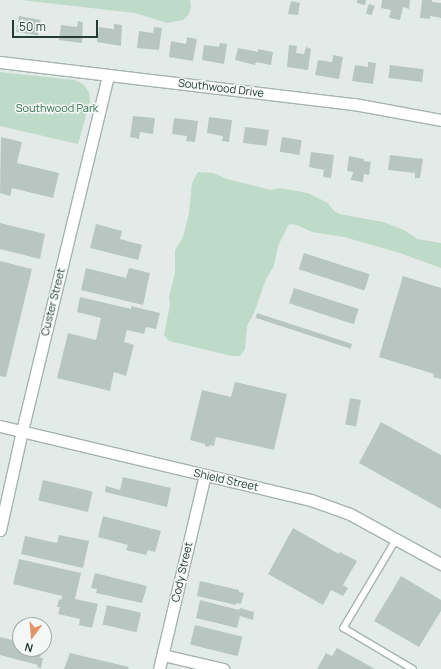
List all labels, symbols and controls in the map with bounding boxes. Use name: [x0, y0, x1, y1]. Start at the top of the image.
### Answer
scale bar: [14, 12, 100, 38]
text: 50 m: [19, 18, 46, 35]
street label: Southwood Drive: [177, 76, 265, 100]
park label: Southwood Park: [16, 101, 98, 115]
street label: Custer Street: [38, 267, 68, 337]
street label: Shield Street: [192, 466, 260, 494]
street label: Cody Street: [169, 541, 195, 603]
north arrow: [12, 617, 52, 657]
text: N: [23, 640, 35, 656]

